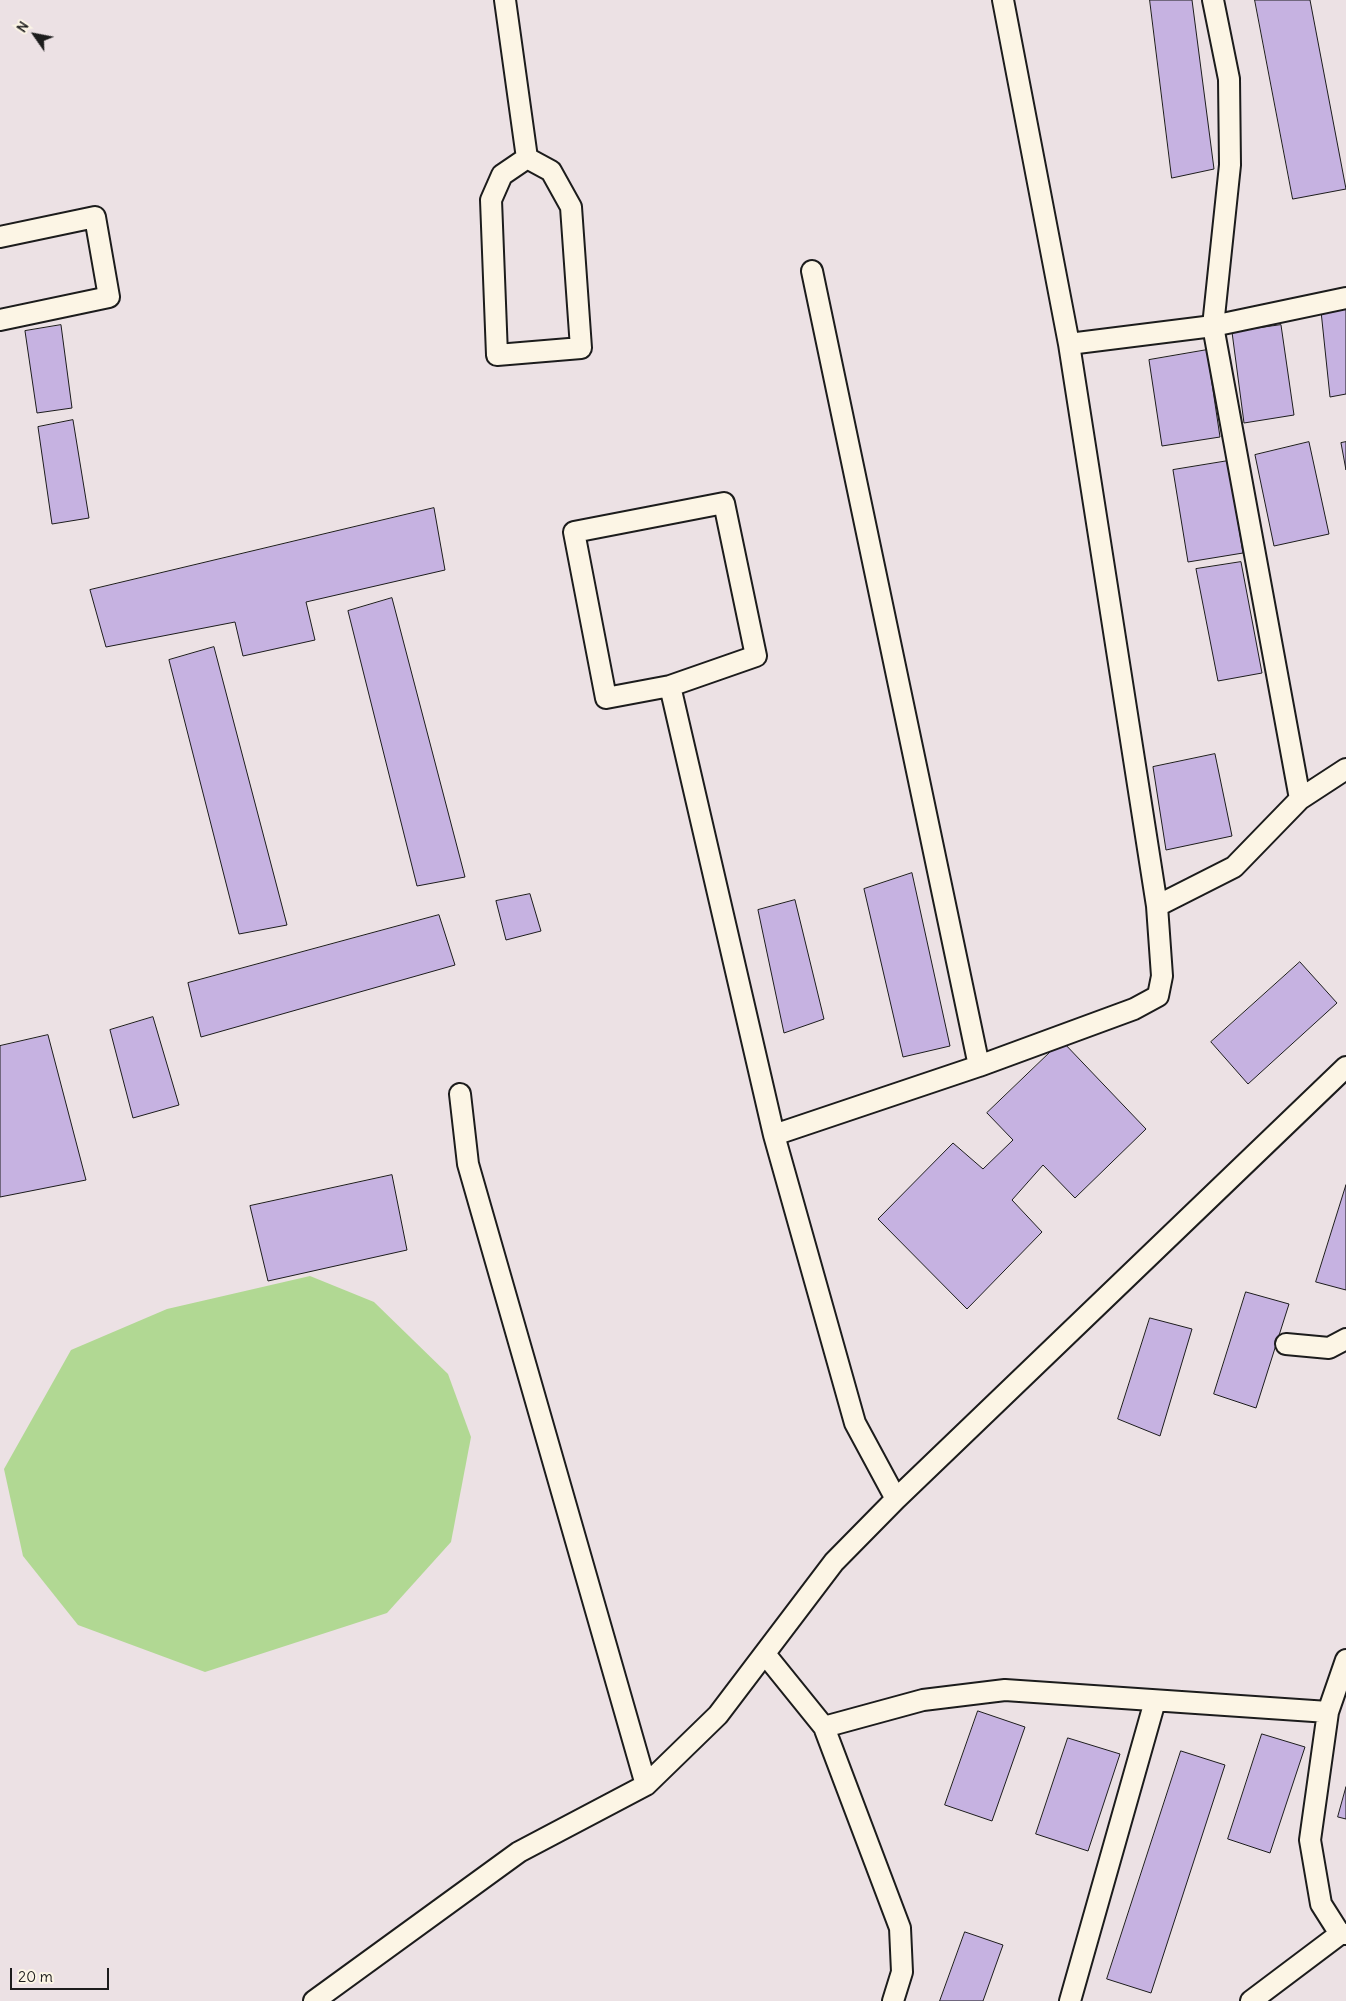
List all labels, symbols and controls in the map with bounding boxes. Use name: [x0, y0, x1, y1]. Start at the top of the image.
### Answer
north arrow: [10, 10, 60, 60]
text: N: [12, 18, 33, 36]
scale bar: [12, 1958, 111, 1990]
text: 20 m: [18, 1967, 53, 1986]

